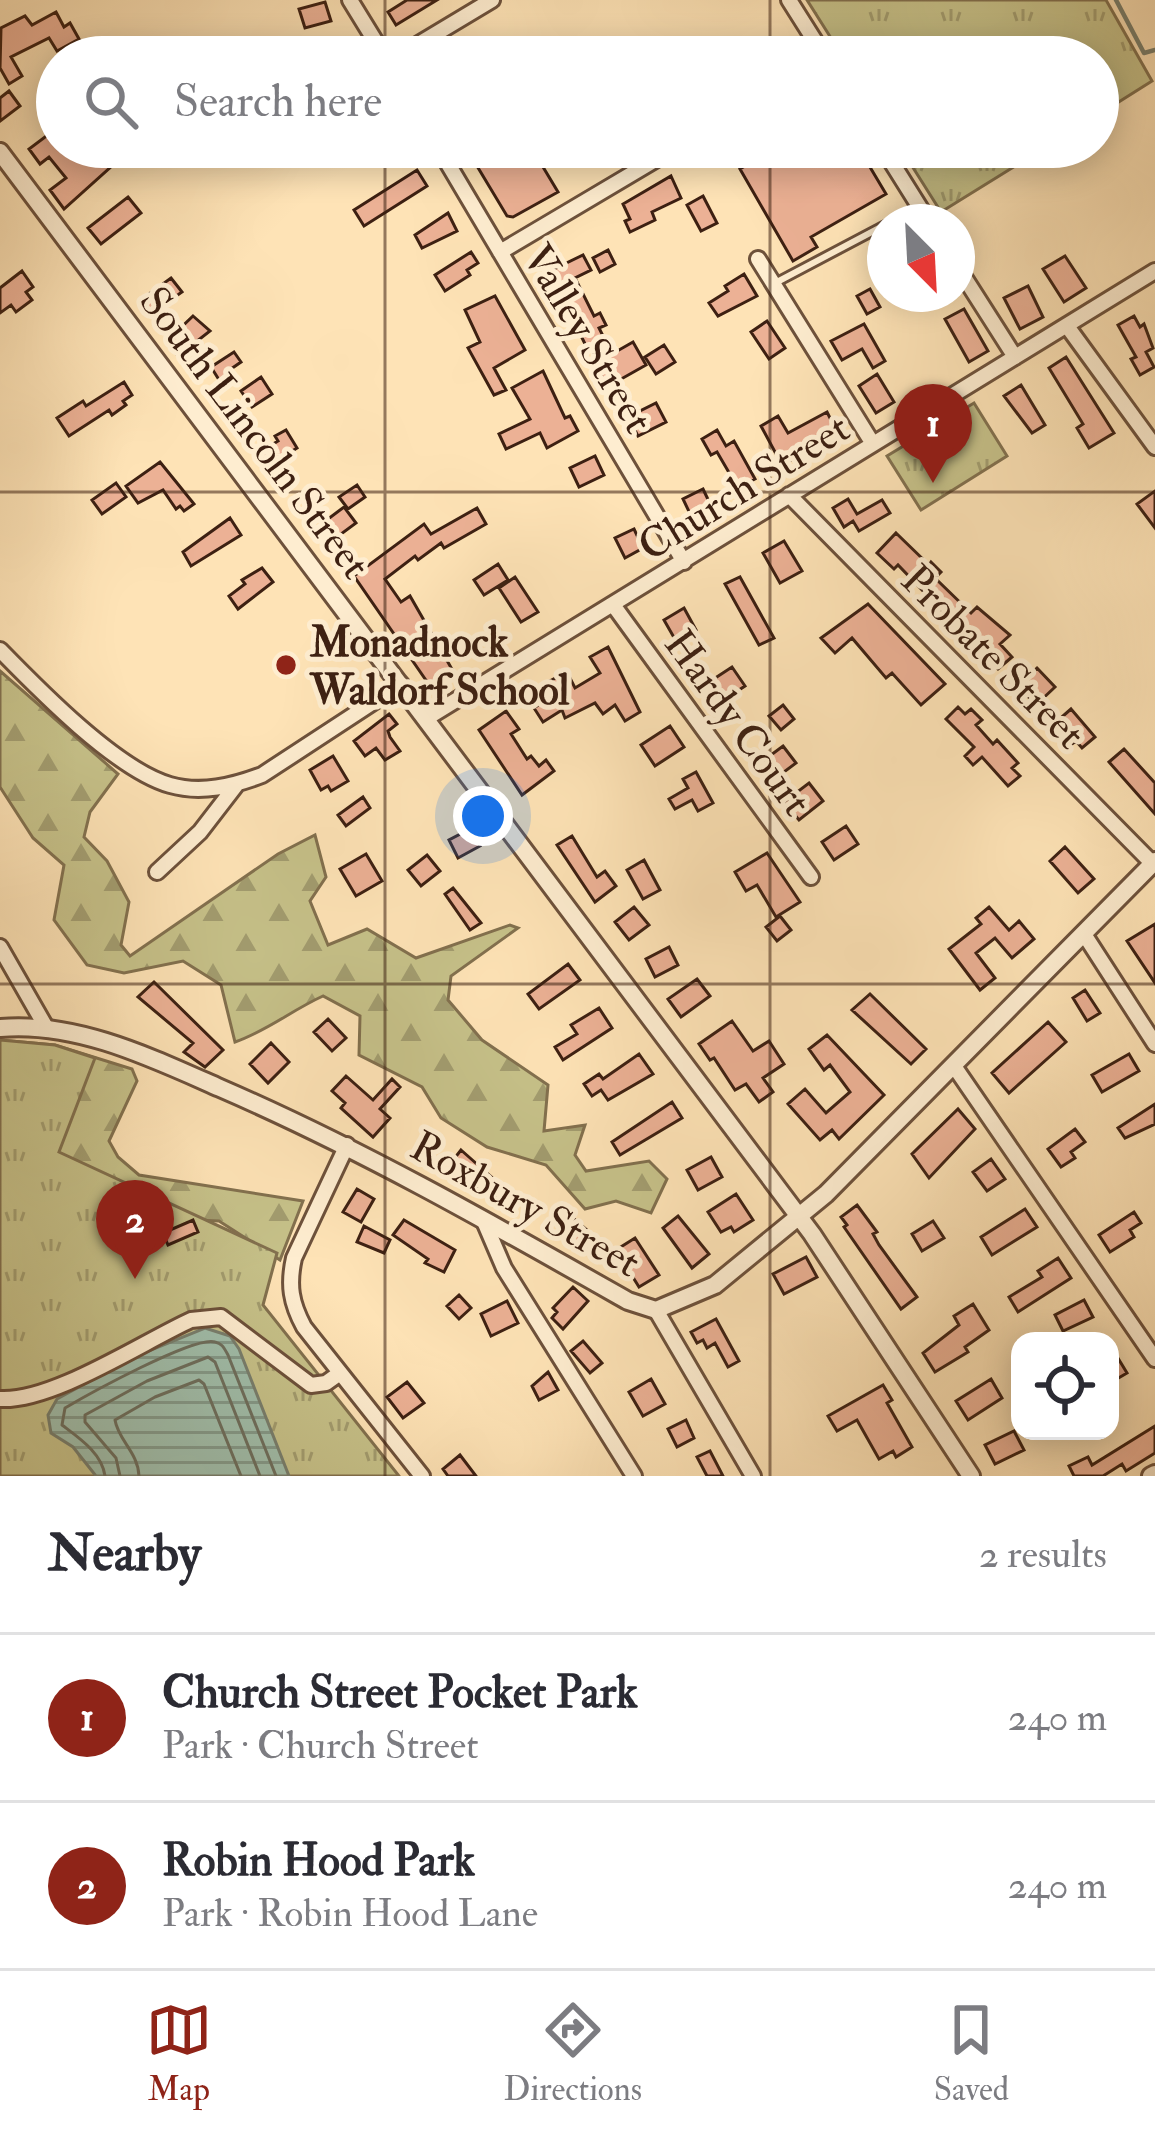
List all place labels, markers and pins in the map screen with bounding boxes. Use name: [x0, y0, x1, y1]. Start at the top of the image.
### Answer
pin: 1: [894, 384, 972, 483]
place label: Monadnock Waldorf School: [309, 617, 569, 717]
marker: Monadnock Waldorf School: [273, 652, 299, 678]
pin: 2: [96, 1180, 174, 1279]

